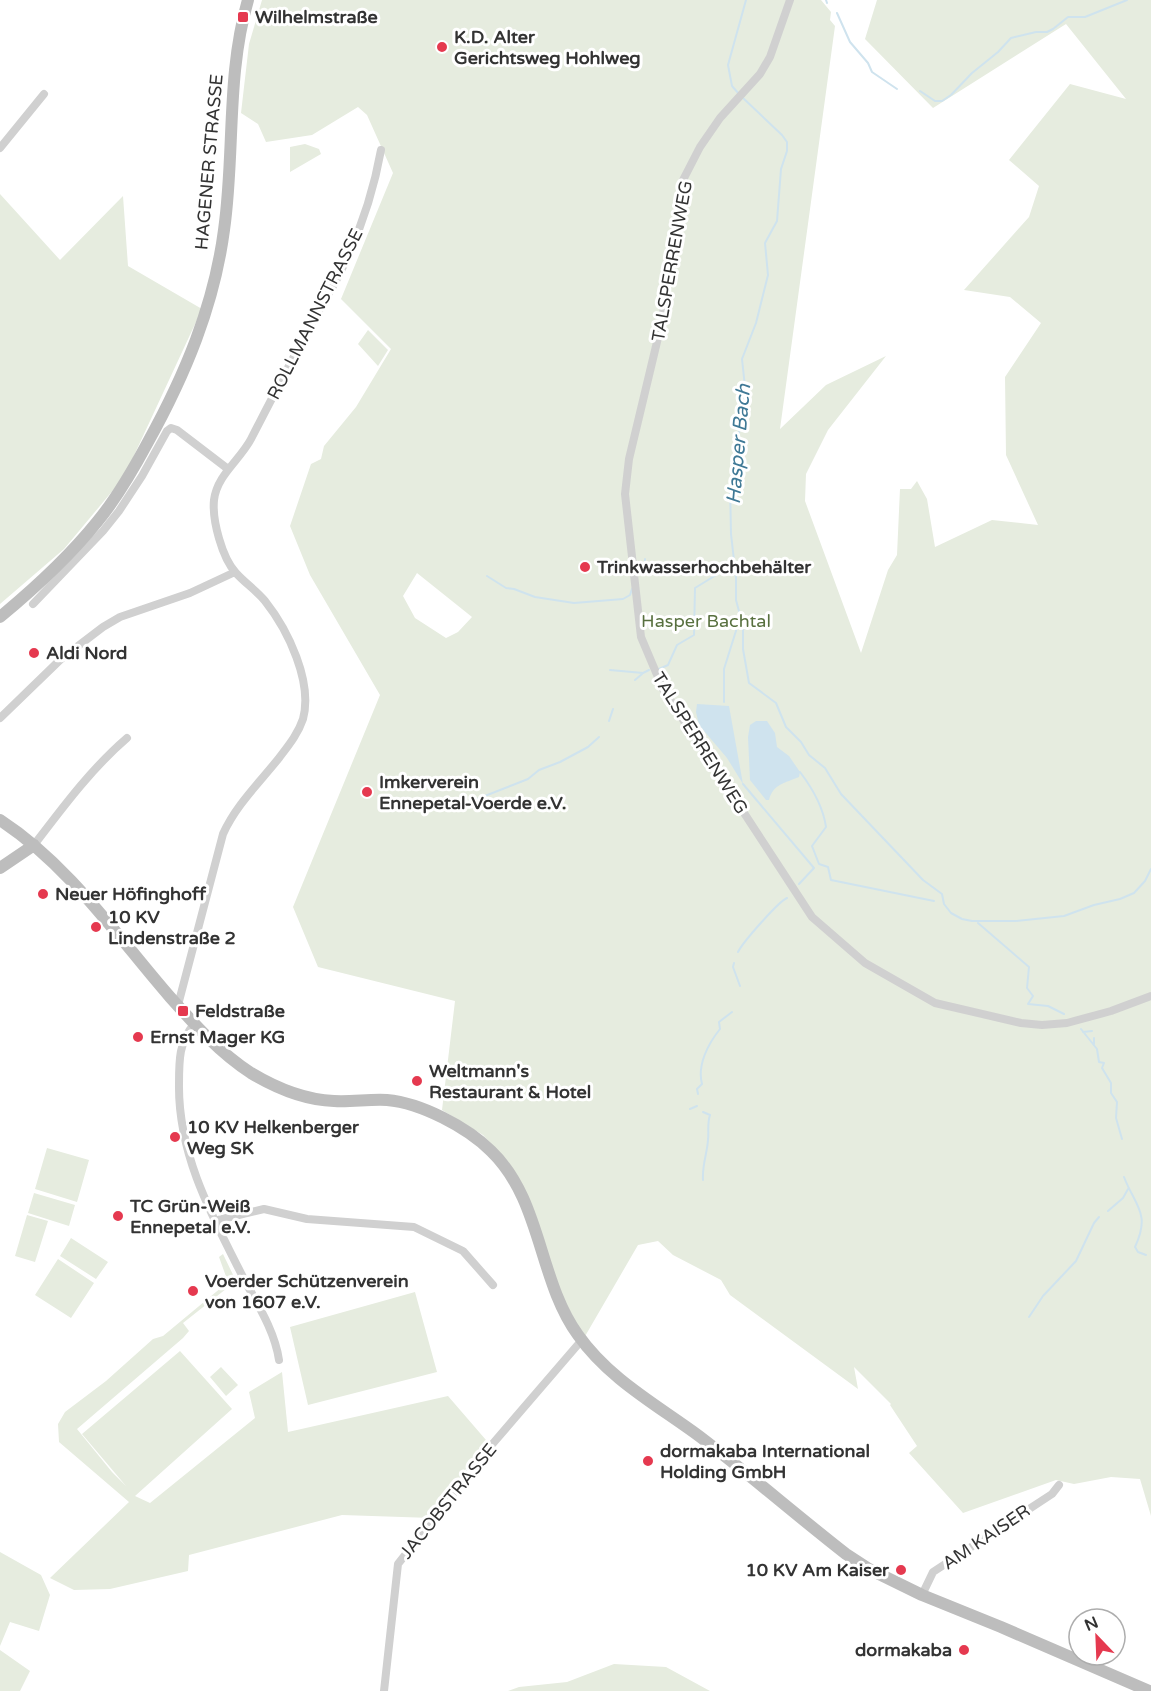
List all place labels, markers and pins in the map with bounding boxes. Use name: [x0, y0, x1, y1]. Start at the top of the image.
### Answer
place label: Wilhelmstraße: [255, 6, 378, 28]
marker: Wilhelmstraße: [236, 10, 250, 24]
place label: K.D. Alter Gerichtsweg Hohlweg: [454, 26, 641, 69]
marker: K.D. Alter Gerichtsweg Hohlweg: [435, 40, 449, 54]
place label: Trinkwasserhochbehälter: [596, 556, 812, 578]
marker: Trinkwasserhochbehälter: [578, 560, 592, 574]
place label: Aldi Nord: [46, 642, 127, 664]
marker: Aldi Nord: [27, 646, 41, 660]
place label: Imkerverein Ennepetal-Voerde e.V.: [379, 771, 566, 814]
marker: Imkerverein Ennepetal-Voerde e.V.: [360, 785, 374, 799]
place label: Neuer Höfinghoff: [55, 883, 207, 905]
marker: Neuer Höfinghoff: [36, 887, 50, 901]
place label: 10 KV Lindenstraße 2: [108, 906, 236, 949]
marker: 10 KV Lindenstraße 2: [89, 920, 103, 934]
place label: Feldstraße: [195, 1000, 285, 1022]
marker: Feldstraße: [176, 1004, 190, 1018]
place label: Ernst Mager KG: [150, 1026, 285, 1048]
marker: Ernst Mager KG: [131, 1030, 145, 1044]
place label: Weltmann's Restaurant & Hotel: [429, 1060, 591, 1103]
marker: Weltmann's Restaurant & Hotel: [410, 1074, 424, 1088]
place label: 10 KV Helkenberger Weg SK: [187, 1116, 360, 1159]
marker: 10 KV Helkenberger Weg SK: [168, 1130, 182, 1144]
place label: TC Grün-Weiß Ennepetal e.V.: [129, 1195, 251, 1238]
marker: TC Grün-Weiß Ennepetal e.V.: [111, 1209, 125, 1223]
place label: Voerder Schützenverein von 1607 e.V.: [205, 1270, 409, 1313]
marker: Voerder Schützenverein von 1607 e.V.: [186, 1284, 200, 1298]
place label: dormakaba International Holding GmbH: [660, 1440, 870, 1483]
marker: dormakaba International Holding GmbH: [641, 1454, 655, 1468]
place label: 10 KV Am Kaiser: [746, 1559, 890, 1581]
marker: 10 KV Am Kaiser: [894, 1563, 908, 1577]
place label: dormakaba: [855, 1639, 952, 1661]
marker: dormakaba: [957, 1643, 971, 1657]

